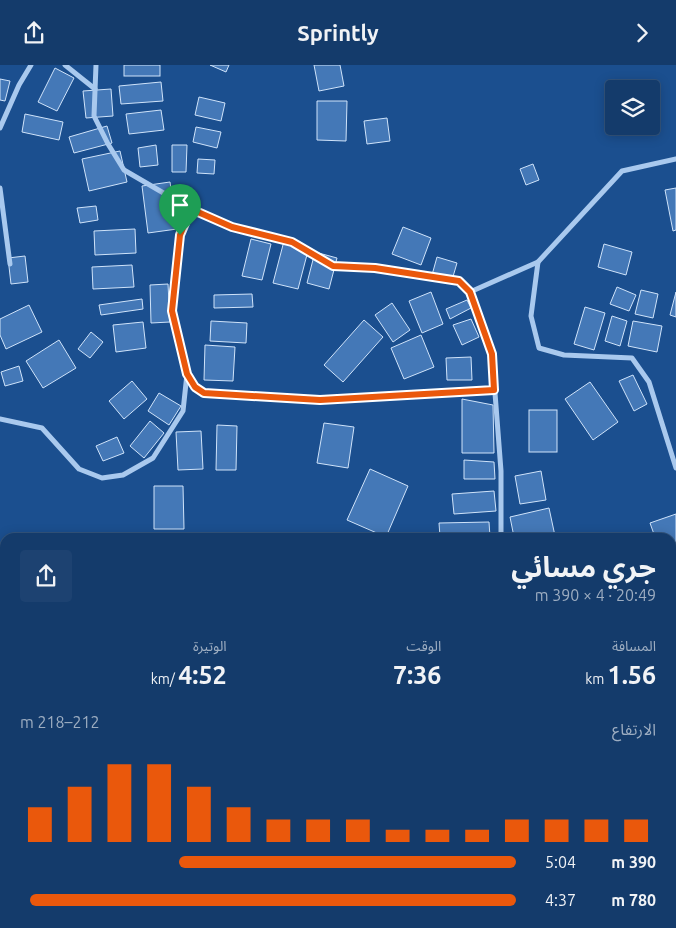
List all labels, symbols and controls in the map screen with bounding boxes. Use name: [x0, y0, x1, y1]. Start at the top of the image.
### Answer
icon: share: [20, 19, 48, 47]
icon: forward: [628, 19, 656, 47]
text: Sprintly: [297, 20, 379, 45]
map controls: [605, 80, 660, 135]
button: layers: [605, 80, 660, 135]
pin: [159, 184, 201, 235]
icon: arrive: [166, 191, 194, 219]
button: share: [20, 550, 72, 602]
text: جري مسائي: [511, 551, 656, 582]
text: 20:49 · 4 × 390 m: [535, 586, 656, 604]
text: الوتيرة: [193, 638, 227, 654]
text: الوقت: [406, 638, 441, 654]
text: المسافة: [612, 638, 656, 654]
text: 4:52: [178, 661, 227, 689]
text: 7:36: [393, 661, 441, 689]
text: 1.56: [608, 661, 656, 689]
text: /km: [151, 671, 178, 687]
text: km: [585, 671, 608, 687]
text: 212–218 m: [20, 713, 100, 731]
text: الارتفاع: [612, 720, 656, 738]
text: 5:04: [545, 853, 576, 871]
text: 390 m: [611, 853, 656, 871]
text: 4:37: [545, 891, 576, 909]
text: 780 m: [611, 891, 656, 909]

